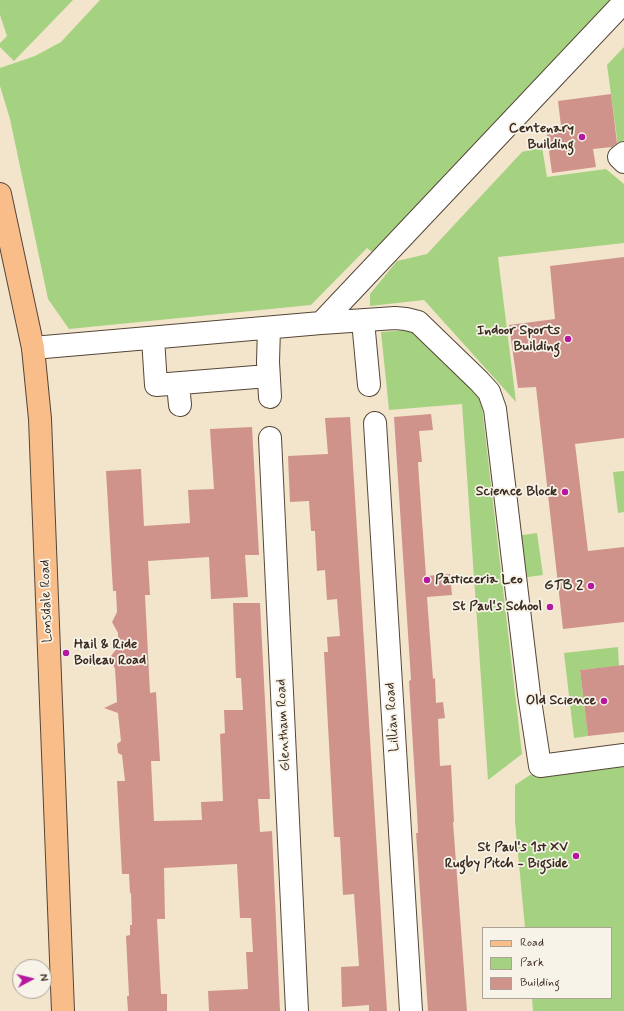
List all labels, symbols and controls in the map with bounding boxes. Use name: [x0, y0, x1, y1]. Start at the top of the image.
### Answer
place label: Centenary Building: [509, 121, 574, 154]
marker: Centenary Building: [577, 132, 587, 142]
place label: Indoor Sports Building: [477, 323, 560, 356]
marker: Indoor Sports Building: [563, 334, 573, 344]
place label: Science Block: [476, 484, 557, 500]
marker: Science Block: [560, 487, 570, 497]
street label: Lonsdale Road: [37, 559, 57, 643]
place label: Pasticceria Leo: [435, 572, 523, 588]
marker: Pasticceria Leo: [422, 575, 432, 585]
place label: GTB 2: [544, 578, 583, 594]
marker: GTB 2: [586, 581, 596, 591]
place label: St Paul's School: [453, 599, 542, 615]
marker: St Paul's School: [545, 602, 555, 612]
place label: Hail & Ride Boileau Road: [74, 637, 146, 670]
marker: Hail & Ride Boileau Road: [61, 648, 71, 658]
street label: Glentham Road: [273, 678, 295, 772]
street label: Lillian Road: [382, 682, 404, 752]
place label: Old Science: [526, 693, 596, 709]
marker: Old Science: [599, 696, 609, 706]
place label: St Paul's 1st XV Rugby Pitch - Bigside: [445, 840, 568, 872]
marker: St Paul's 1st XV Rugby Pitch - Bigside: [571, 851, 581, 861]
legend: [482, 927, 612, 999]
text: Road: [520, 935, 544, 951]
text: Park: [520, 955, 544, 971]
north arrow: [12, 959, 52, 999]
text: N: [36, 973, 50, 982]
text: Building: [520, 975, 560, 991]

